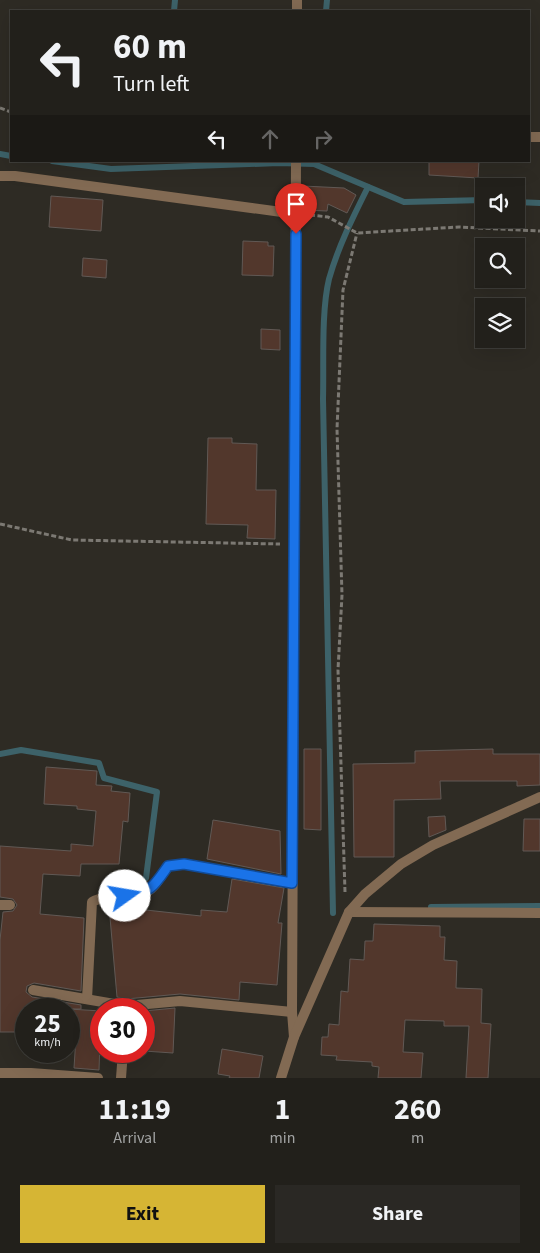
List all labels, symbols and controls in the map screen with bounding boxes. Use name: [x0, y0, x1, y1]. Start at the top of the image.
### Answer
text: 60 m: [113, 22, 187, 72]
icon: left: [30, 30, 95, 95]
text: Turn left: [113, 68, 189, 100]
icon: left: [203, 125, 231, 153]
icon: ahead: [256, 125, 284, 153]
icon: right: [309, 125, 337, 153]
map controls: [475, 178, 525, 348]
button: sound: [475, 178, 525, 228]
pin: [275, 183, 317, 234]
icon: arrive: [282, 190, 310, 218]
button: search: [475, 238, 525, 288]
button: layers: [475, 298, 525, 348]
position arrow: [98, 869, 150, 921]
speed limit sign: 30: [90, 998, 155, 1063]
text: 25: [34, 1006, 61, 1042]
text: km/h: [34, 1034, 61, 1051]
text: 11:19: [99, 1088, 171, 1131]
text: 1: [274, 1088, 290, 1131]
text: 260: [394, 1088, 441, 1131]
text: Arrival: [113, 1127, 156, 1149]
text: min: [269, 1127, 295, 1149]
text: m: [411, 1127, 424, 1149]
button: Exit: [20, 1185, 265, 1243]
button: Share: [275, 1185, 520, 1243]

